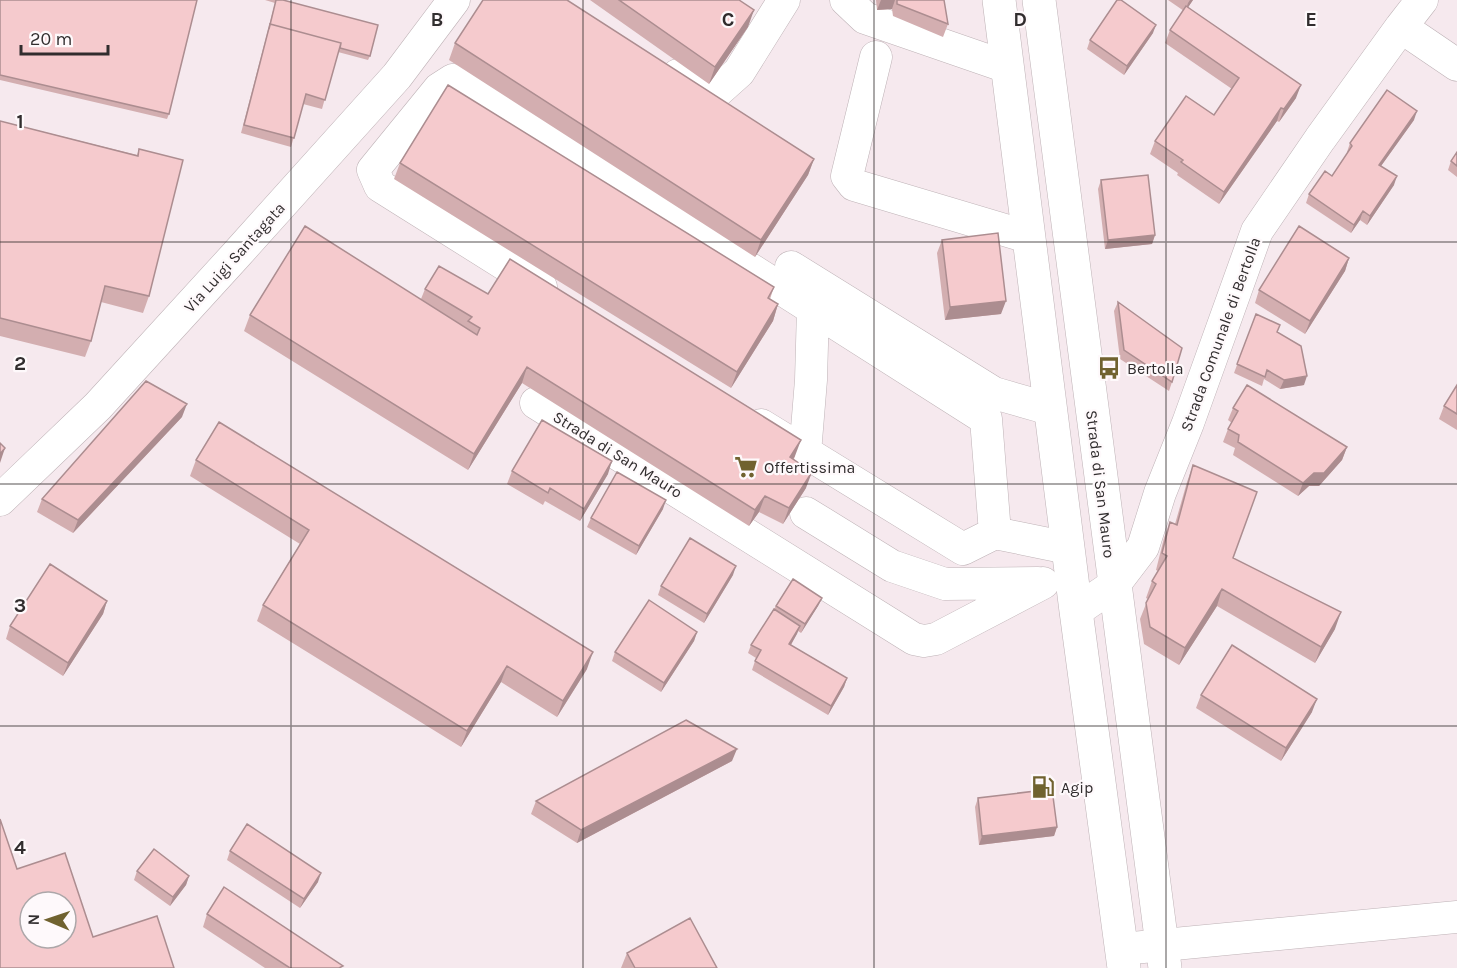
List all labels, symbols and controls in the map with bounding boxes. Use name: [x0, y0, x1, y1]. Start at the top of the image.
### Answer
text: B: [431, 8, 443, 31]
text: C: [722, 8, 734, 31]
text: D: [1013, 8, 1027, 31]
text: E: [1305, 8, 1317, 31]
scale bar: [21, 18, 108, 56]
text: 20 m: [30, 28, 72, 50]
text: 1: [16, 110, 24, 133]
street label: Via Luigi Santagata: [180, 198, 289, 316]
street label: Strada Comunale di Bertolla: [1176, 235, 1264, 434]
text: 2: [14, 352, 26, 375]
bus stop icon: Bertolla: [1096, 355, 1122, 381]
place label: Bertolla: [1127, 359, 1183, 378]
street label: Strada di San Mauro: [550, 407, 686, 502]
street label: Strada di San Mauro: [1082, 409, 1119, 559]
supermarket icon: Offertissima: [733, 454, 759, 480]
place label: Offertissima: [764, 458, 855, 477]
text: 3: [14, 594, 26, 617]
fuel station icon: Agip: [1030, 774, 1056, 800]
place label: Agip: [1061, 778, 1093, 797]
text: 4: [14, 836, 26, 859]
north arrow: [18, 890, 78, 950]
text: N: [24, 913, 43, 926]

